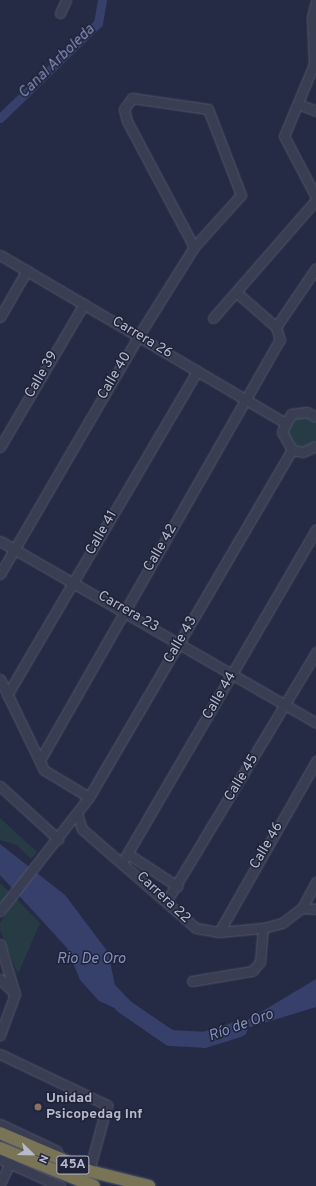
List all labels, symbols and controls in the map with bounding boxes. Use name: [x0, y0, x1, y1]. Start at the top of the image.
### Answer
water label: Canal Arboleda: [15, 21, 99, 103]
street label: Carrera 26: [109, 313, 175, 363]
street label: Calle 39: [22, 349, 62, 401]
street label: Calle 40: [95, 349, 135, 403]
street label: Calle 41: [83, 508, 121, 558]
street label: Calle 42: [141, 521, 181, 575]
street label: Carrera 23: [95, 588, 161, 636]
street label: Calle 43: [161, 613, 201, 667]
street label: Calle 44: [200, 669, 240, 723]
street label: Calle 45: [221, 751, 263, 805]
street label: Calle 46: [247, 819, 287, 873]
street label: Carrera 22: [133, 869, 193, 927]
water label: Rio De Oro: [56, 951, 126, 969]
water label: Río de Oro: [206, 1006, 276, 1046]
place label: Unidad Psicopedag Inf: [46, 1091, 142, 1124]
marker: Unidad Psicopedag Inf: [33, 1102, 43, 1112]
north arrow: [12, 1134, 52, 1174]
text: N: [35, 1152, 51, 1165]
road number: 45A: [56, 1154, 90, 1176]

